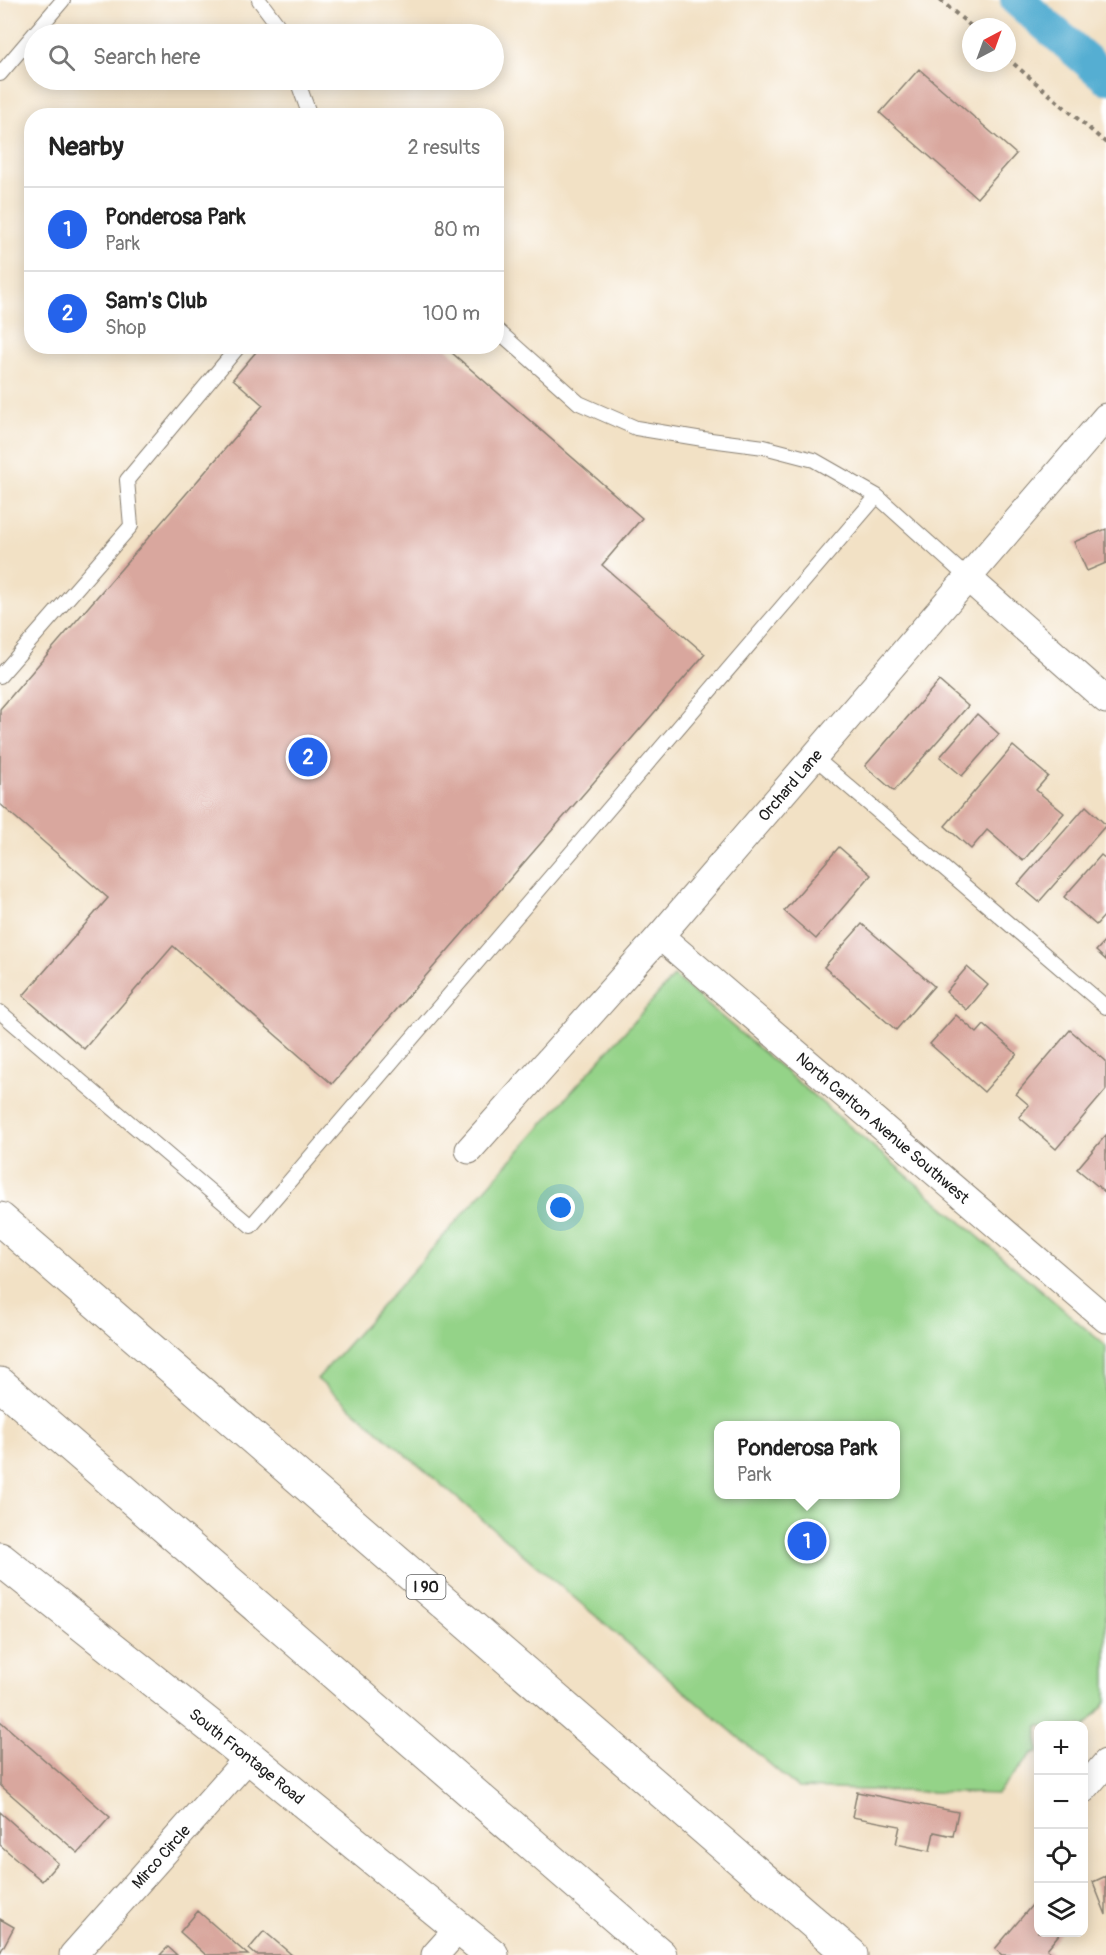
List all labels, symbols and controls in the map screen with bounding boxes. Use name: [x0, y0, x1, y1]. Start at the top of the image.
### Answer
north arrow: [962, 18, 1016, 72]
search box: [24, 24, 504, 90]
icon: search: [45, 41, 78, 74]
text: Search here: [93, 43, 200, 71]
text: Nearby: [48, 131, 124, 163]
text: 2 results: [408, 135, 480, 160]
text: Ponderosa Park: [105, 203, 246, 231]
text: 1: [64, 217, 71, 242]
text: 80 m: [434, 217, 480, 242]
text: Park: [105, 231, 140, 256]
text: Sam's Club: [105, 287, 207, 315]
text: 2: [62, 301, 73, 326]
text: 100 m: [423, 301, 480, 326]
text: Shop: [105, 315, 146, 340]
pin: 2: [288, 734, 328, 780]
street label: Orchard Lane: [754, 745, 827, 826]
street label: North Carlton Avenue Southwest: [792, 1048, 973, 1209]
your location: [546, 1193, 575, 1222]
popup: [714, 1421, 900, 1499]
text: Ponderosa Park: [737, 1434, 877, 1462]
text: Park: [737, 1462, 772, 1487]
pin: 1: [788, 1518, 826, 1564]
road number: I 90: [406, 1575, 446, 1599]
street label: South Frontage Road: [185, 1704, 308, 1809]
map controls: [1034, 1721, 1088, 1937]
button: +: [1034, 1721, 1088, 1775]
button: −: [1034, 1775, 1088, 1829]
street label: Mirco Circle: [128, 1821, 195, 1893]
button: locate: [1034, 1829, 1088, 1883]
button: layers: [1034, 1883, 1088, 1937]

